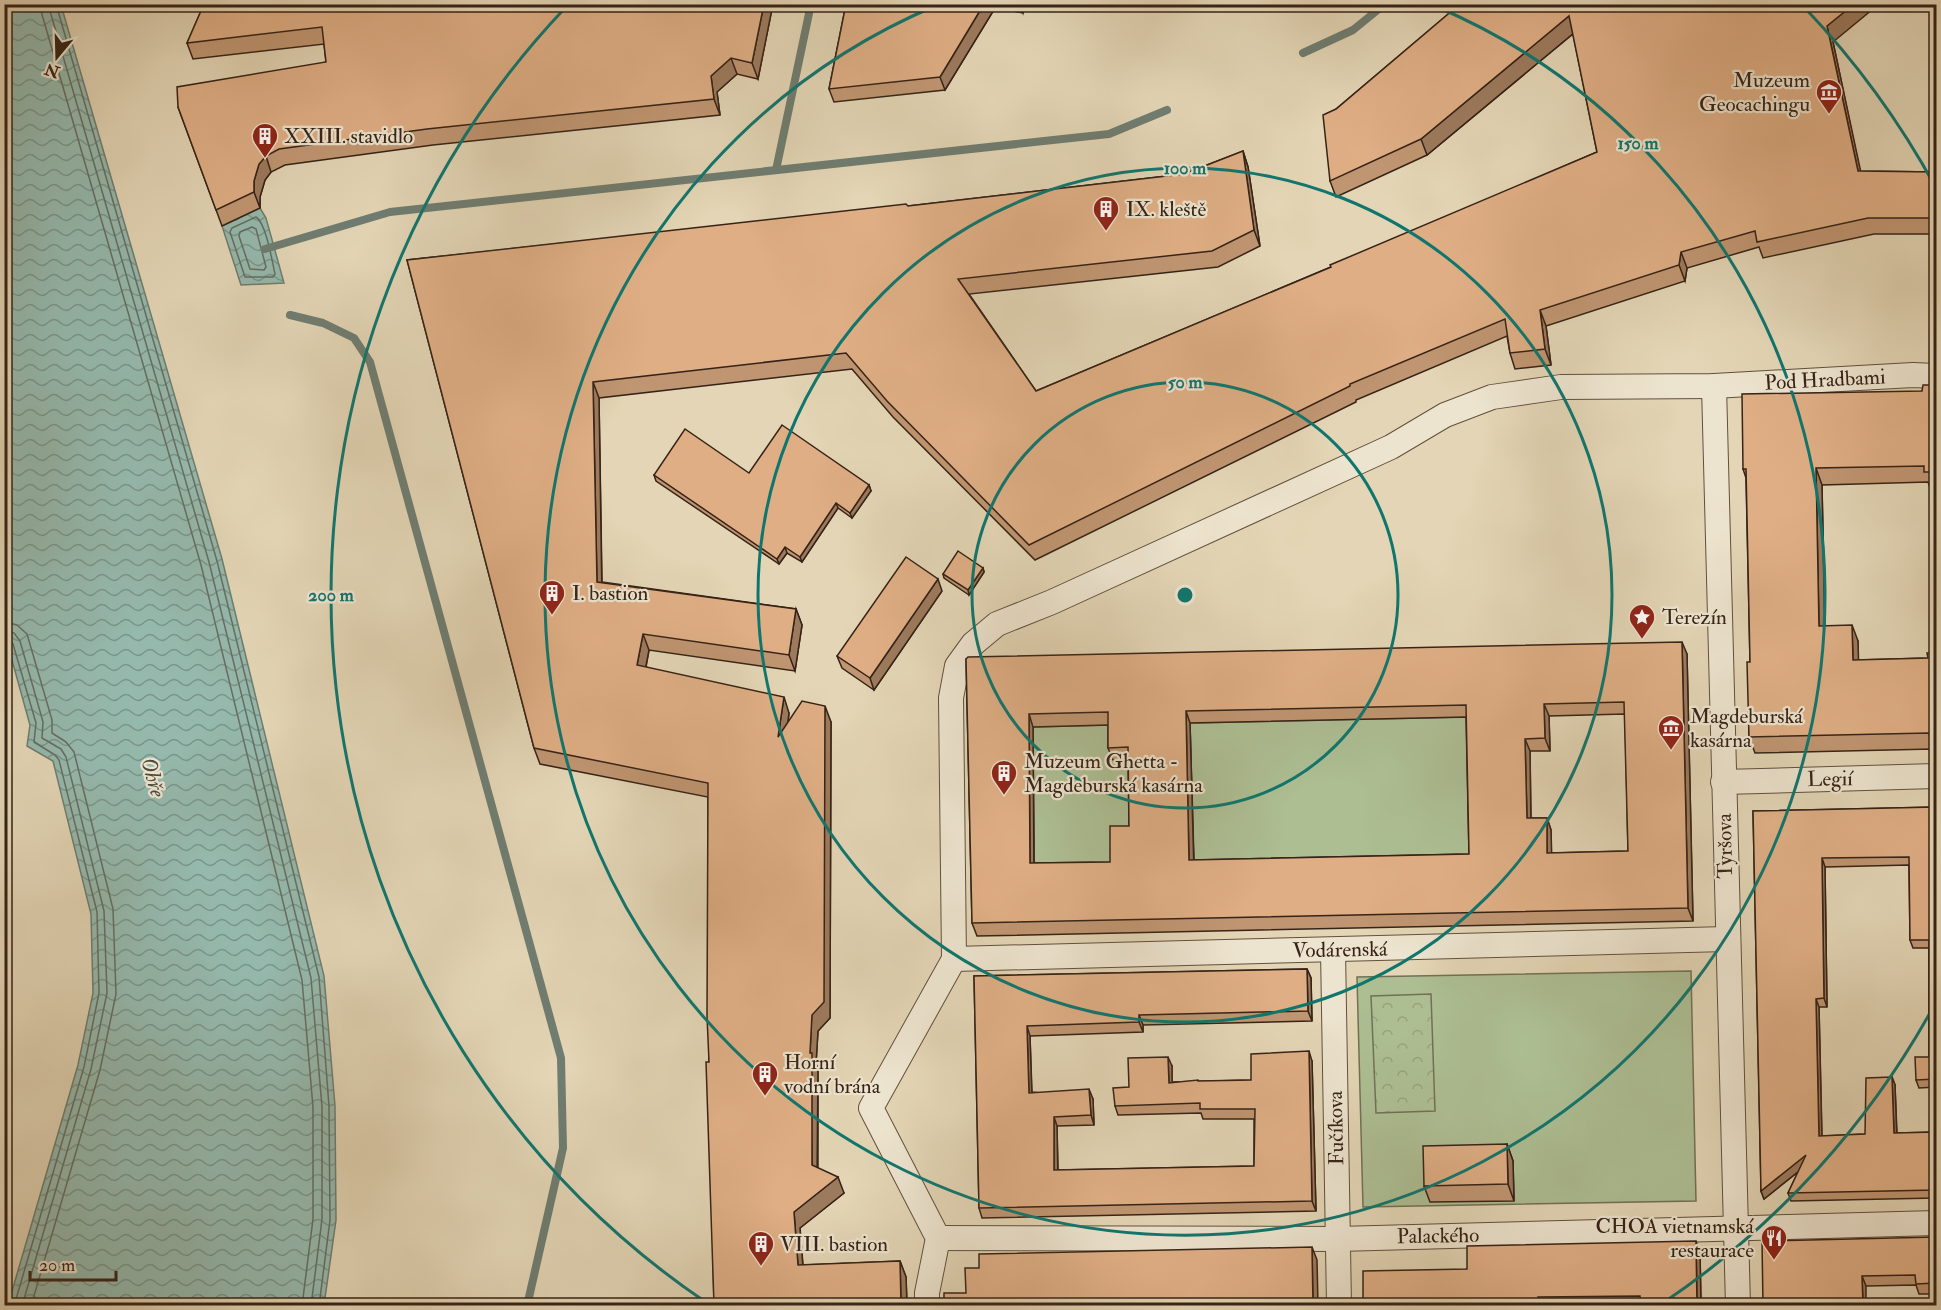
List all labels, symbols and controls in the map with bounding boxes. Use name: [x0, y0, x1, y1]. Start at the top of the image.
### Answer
north arrow: [27, 27, 87, 87]
text: N: [42, 58, 63, 82]
place label: Muzeum Geocachingu: [1699, 67, 1810, 118]
museum icon: Muzeum Geocachingu: [1814, 77, 1844, 115]
building icon: XXIII. stavidlo: [250, 121, 280, 159]
place label: XXIII. stavidlo: [284, 123, 413, 150]
text: 150 m: [1617, 132, 1660, 155]
text: 100 m: [1164, 157, 1207, 180]
building icon: IX. kleště: [1091, 194, 1121, 232]
place label: IX. kleště: [1126, 196, 1206, 223]
street label: Pod Hradbami: [1764, 363, 1887, 397]
text: 50 m: [1168, 371, 1203, 394]
building icon: I. bastion: [537, 578, 567, 616]
place label: I. bastion: [572, 580, 649, 607]
text: 200 m: [308, 584, 355, 607]
centre of rings: [1175, 585, 1195, 605]
place icon: Terezín: [1627, 602, 1657, 640]
place label: Terezín: [1662, 604, 1727, 631]
place label: Magdeburská kasárna: [1690, 703, 1803, 754]
museum icon: Magdeburská kasárna: [1656, 713, 1686, 751]
place label: Muzeum Ghetta - Magdeburská kasárna: [1024, 748, 1203, 799]
water label: Ohře: [134, 754, 172, 801]
building icon: Muzeum Ghetta - Magdeburská kasárna: [989, 758, 1019, 796]
street label: Legií: [1807, 765, 1854, 793]
street label: Tyršova: [1711, 813, 1739, 879]
street label: Vodárenská: [1292, 936, 1388, 964]
place label: Horní vodní brána: [783, 1049, 881, 1100]
building icon: Horní vodní brána: [750, 1059, 780, 1097]
street label: Fučíkova: [1322, 1090, 1350, 1166]
place label: CHOA vietnamská restaurace: [1595, 1213, 1754, 1264]
street label: Palackého: [1396, 1222, 1480, 1250]
restaurant icon: CHOA vietnamská restaurace: [1759, 1223, 1789, 1261]
building icon: VIII. bastion: [746, 1229, 776, 1267]
place label: VIII. bastion: [780, 1231, 888, 1258]
scale bar: [30, 1244, 116, 1282]
text: 20 m: [39, 1254, 75, 1277]

